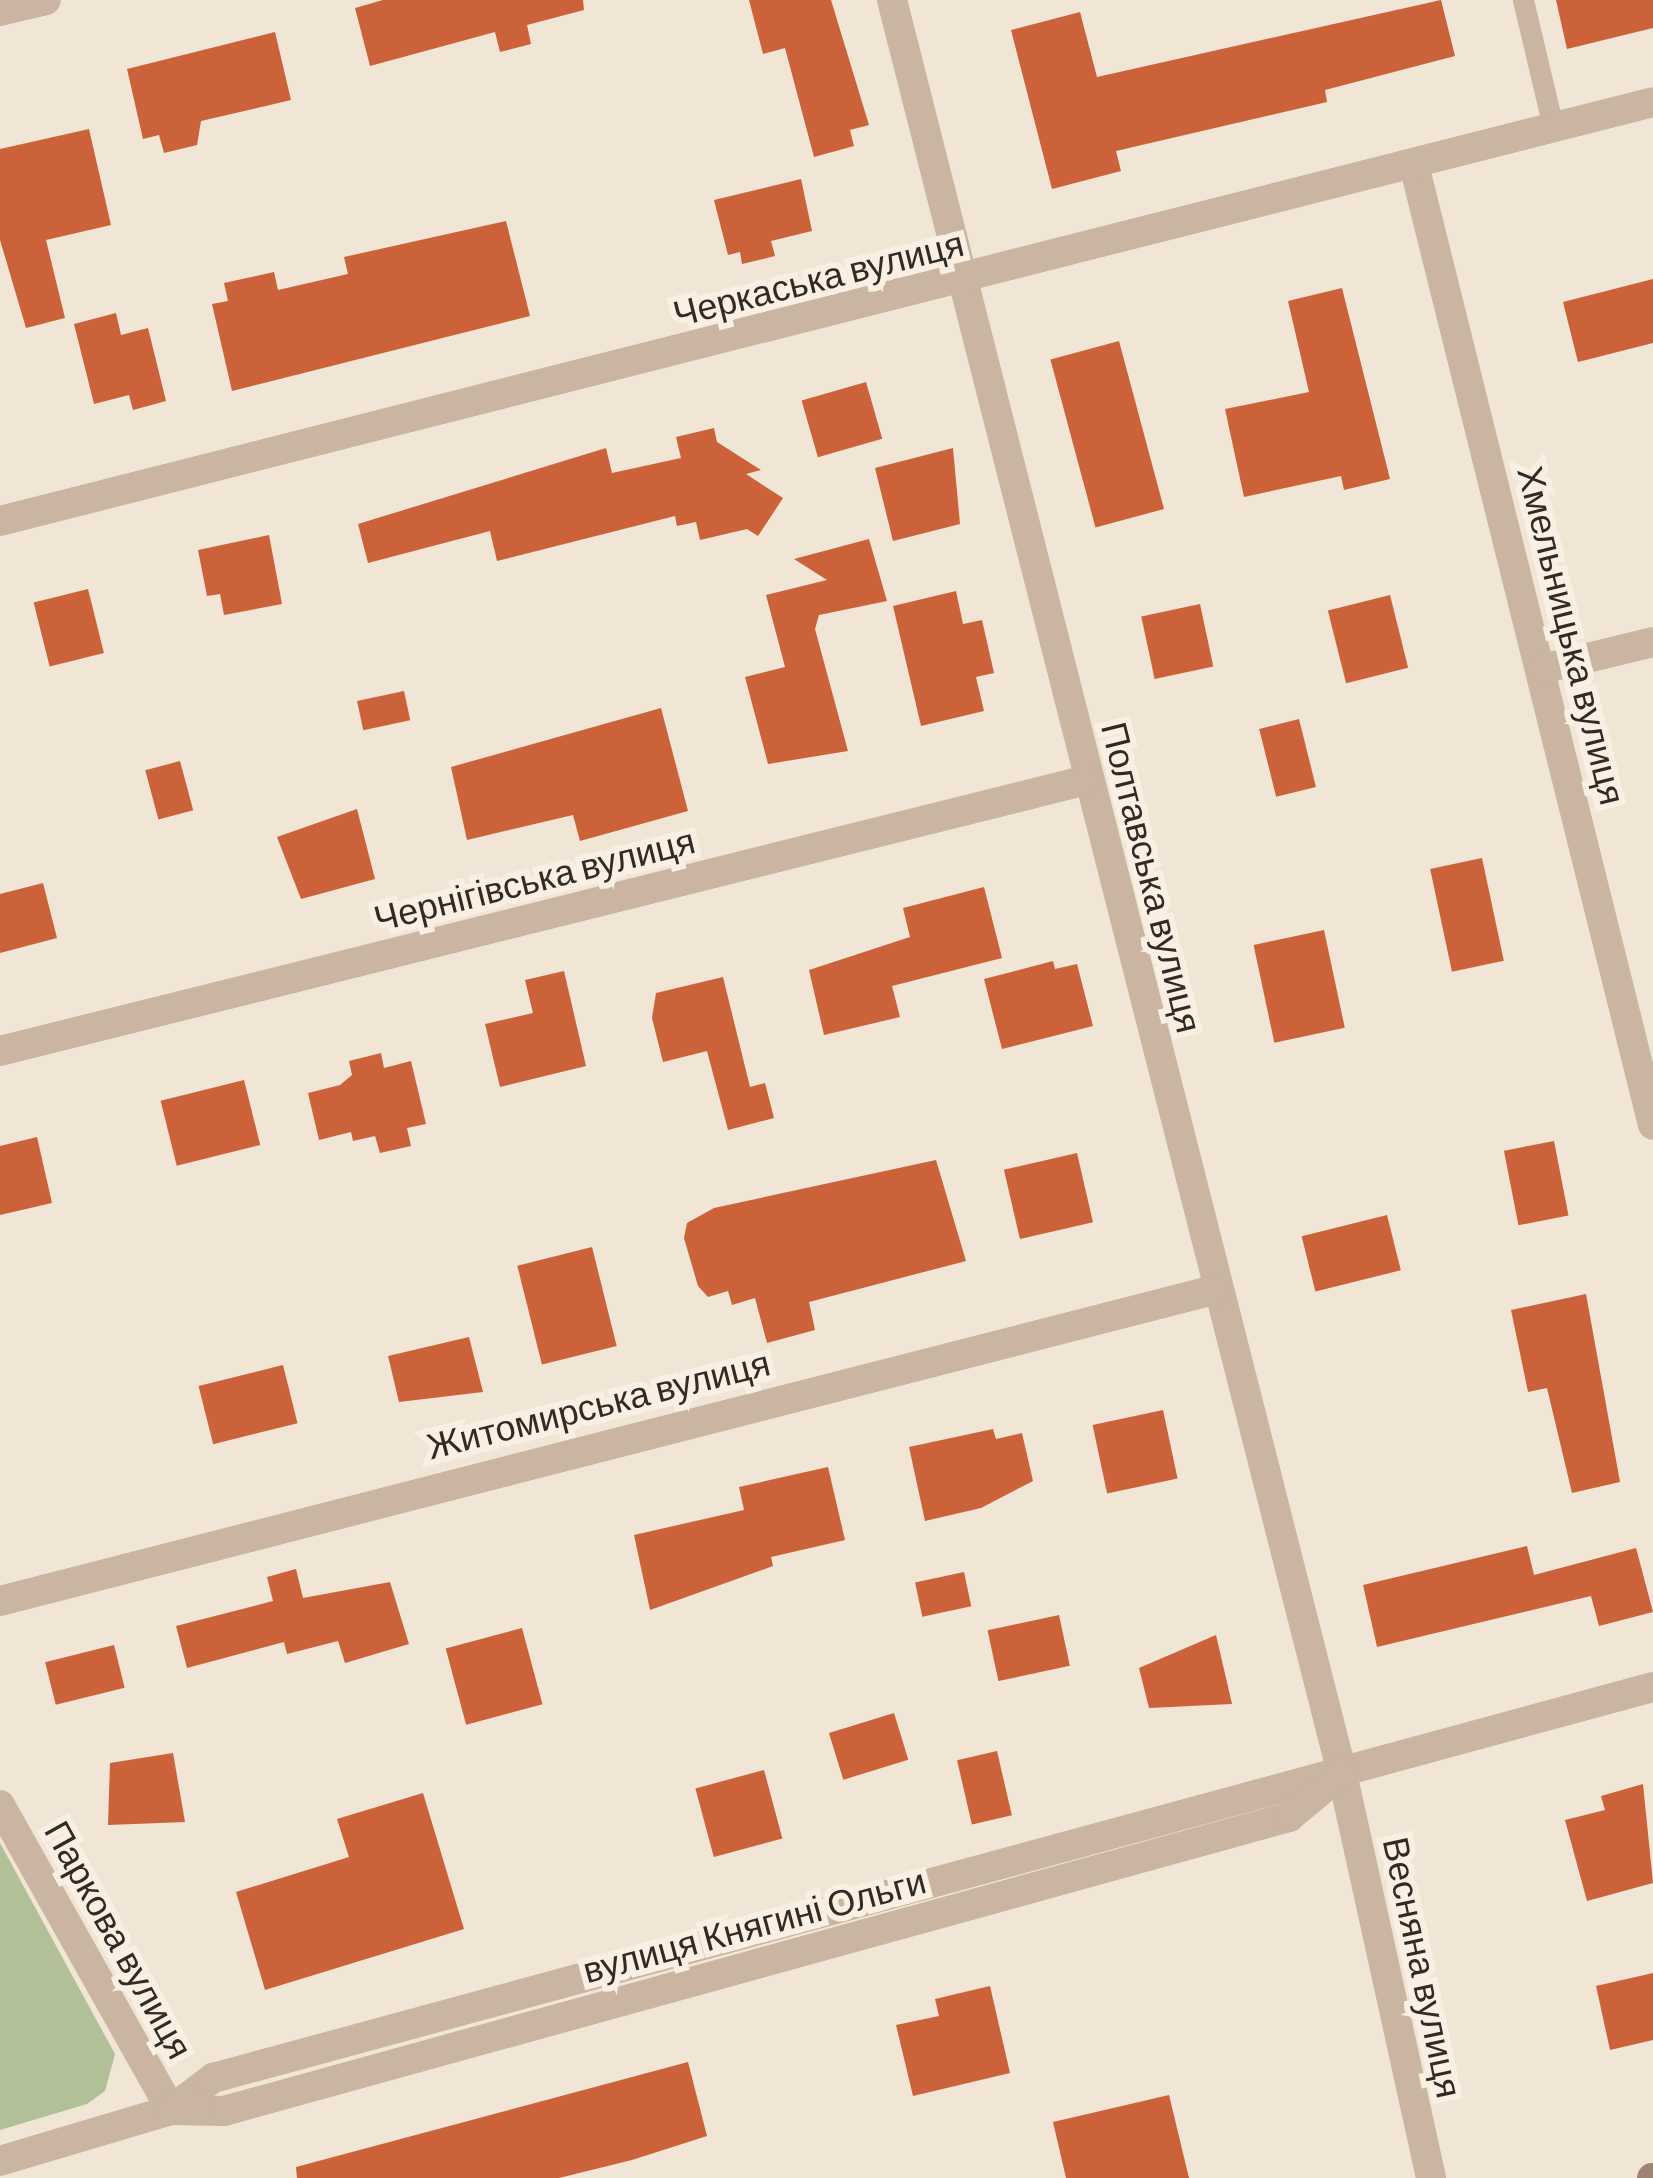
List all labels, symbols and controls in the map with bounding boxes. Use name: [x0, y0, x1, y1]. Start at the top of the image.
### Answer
street label: Черкаська вулиця: [668, 220, 968, 334]
street label: Хмельницька вулиця: [1510, 461, 1636, 809]
street label: Полтавська вулиця: [1094, 717, 1212, 1037]
street label: Чернігівська вулиця: [369, 817, 699, 939]
street label: Житомирська вулиця: [422, 1340, 774, 1466]
street label: Паркова вулиця: [37, 1813, 203, 2065]
street label: Весняна вулиця: [1375, 1833, 1473, 2101]
street label: вулиця Княгині Ольги: [578, 1857, 930, 1991]

